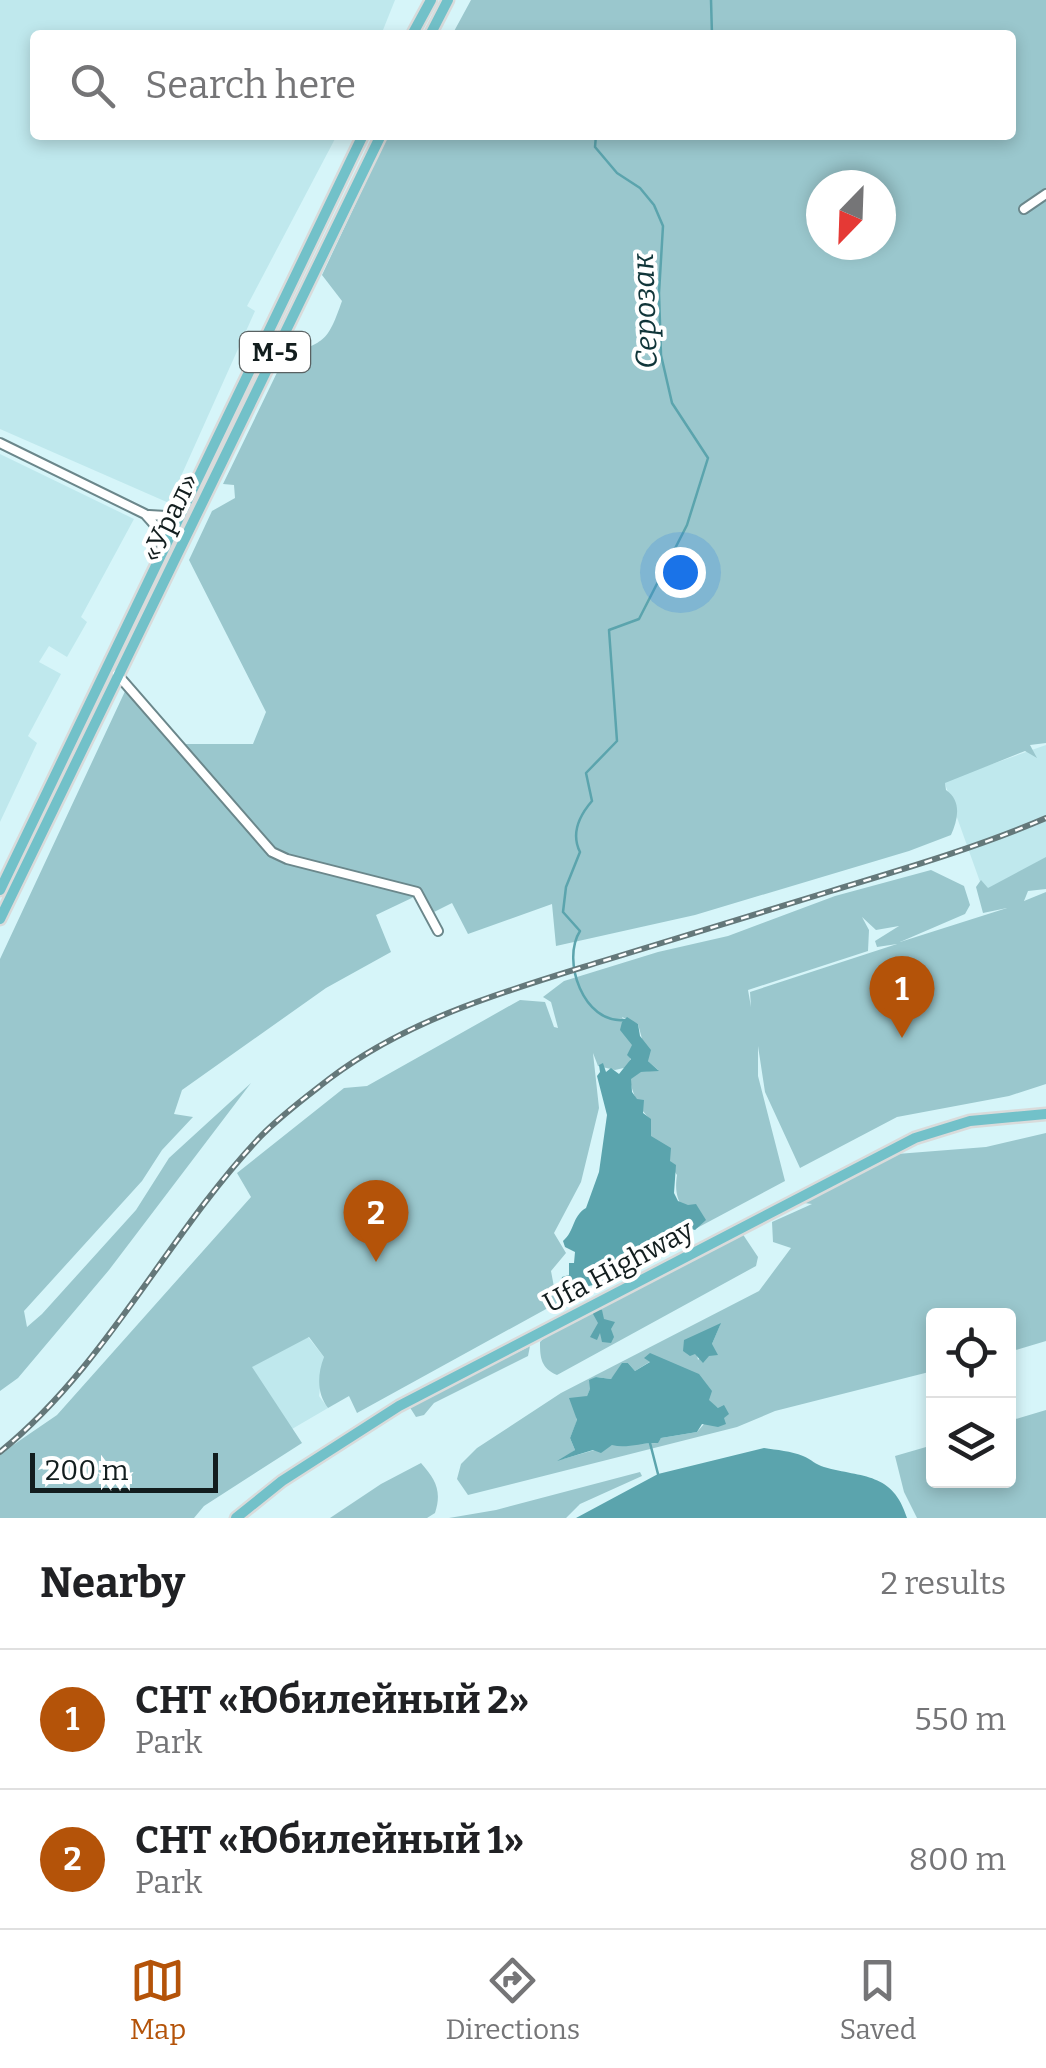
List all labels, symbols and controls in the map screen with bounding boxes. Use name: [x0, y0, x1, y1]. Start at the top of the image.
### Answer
search box: [30, 30, 1016, 140]
icon: search: [65, 58, 120, 113]
text: Search here: [145, 62, 356, 108]
north arrow: [806, 170, 896, 260]
water label: Серозак: [625, 252, 665, 369]
road number: М-5: [240, 332, 310, 372]
street label: «Урал»: [134, 467, 205, 567]
your location: [655, 547, 706, 598]
pin: 1: [870, 956, 934, 1038]
pin: 2: [344, 1180, 408, 1262]
street label: Ufa Highway: [538, 1213, 699, 1320]
map controls: [926, 1308, 1016, 1488]
button: locate: [926, 1308, 1016, 1398]
button: layers: [926, 1398, 1016, 1488]
scale bar: [30, 1448, 218, 1492]
text: 200 m: [45, 1454, 128, 1487]
text: Nearby: [40, 1558, 185, 1608]
text: 2 results: [880, 1564, 1006, 1602]
text: СНТ «Юбилейный 2»: [135, 1677, 529, 1723]
text: 1: [66, 1700, 79, 1738]
text: 550 m: [914, 1700, 1006, 1738]
text: Park: [135, 1723, 202, 1761]
text: СНТ «Юбилейный 1»: [135, 1817, 524, 1863]
text: 2: [63, 1840, 82, 1878]
text: 800 m: [909, 1840, 1006, 1878]
text: Park: [135, 1863, 202, 1901]
tab: Map: [130, 1953, 186, 2046]
tab: Directions: [445, 1953, 580, 2046]
tab: Saved: [839, 1953, 916, 2046]

